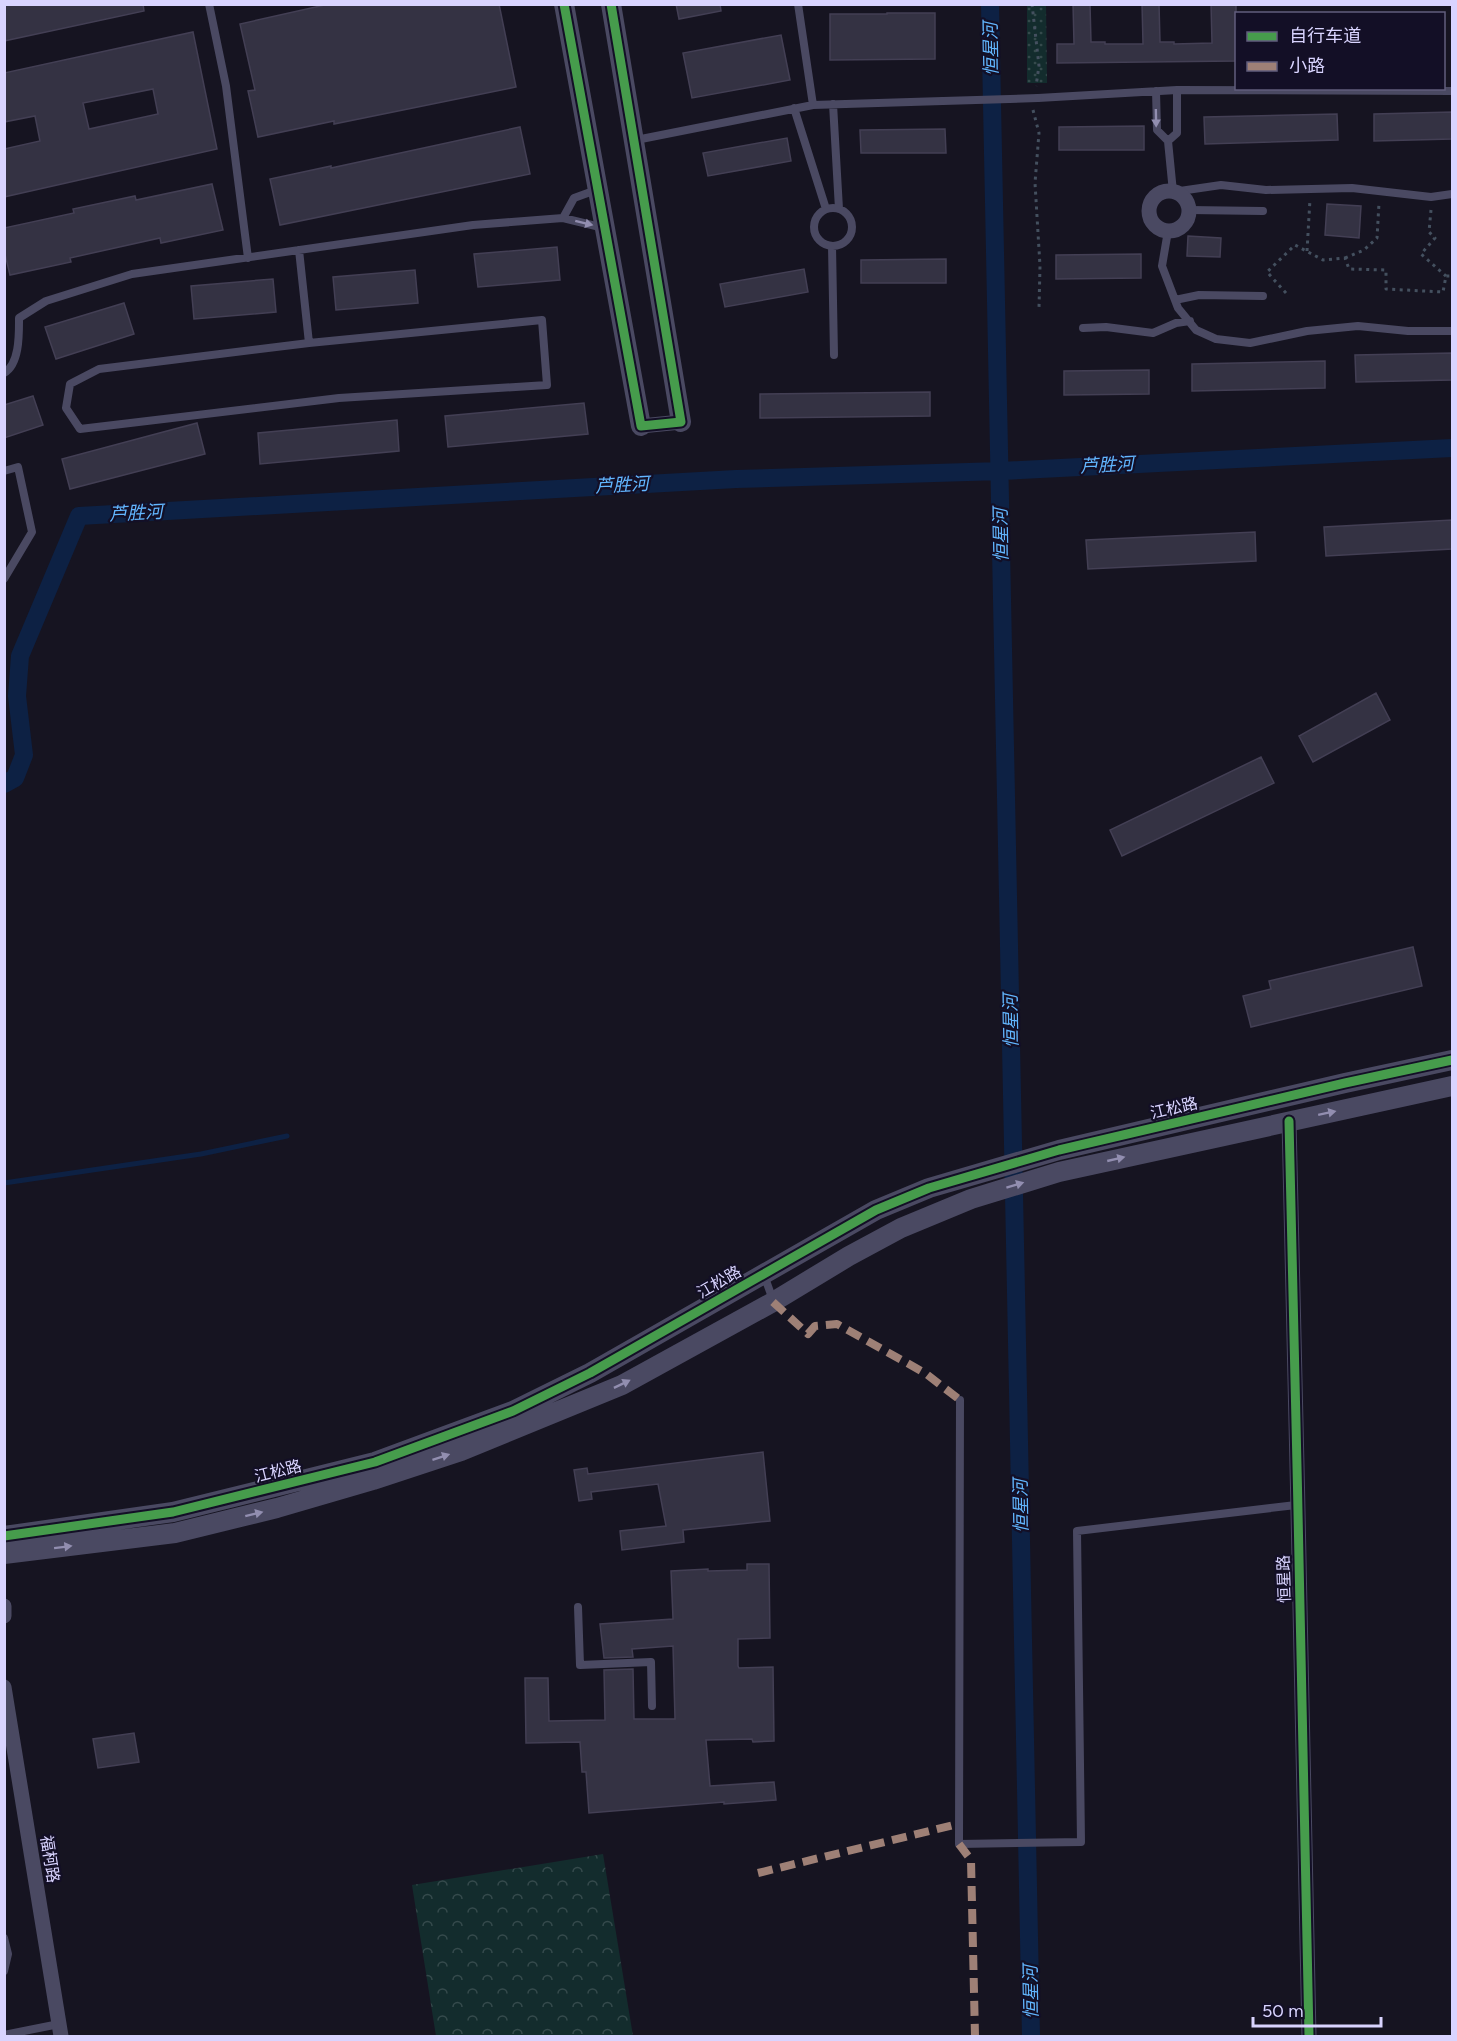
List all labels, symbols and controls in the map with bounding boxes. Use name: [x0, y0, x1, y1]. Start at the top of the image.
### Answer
legend: [1235, 12, 1445, 90]
water label: 恒星河: [979, 19, 1002, 76]
text: 自行车道: [1289, 25, 1361, 47]
text: 小路: [1289, 55, 1325, 77]
one-way arrow: [1152, 109, 1161, 128]
one-way arrow: [575, 219, 593, 229]
water label: 芦胜河: [1079, 452, 1138, 477]
water label: 芦胜河: [594, 472, 653, 497]
water label: 芦胜河: [108, 500, 167, 525]
water label: 恒星河: [989, 505, 1012, 562]
water label: 恒星河: [999, 991, 1022, 1048]
street label: 江松路: [1148, 1093, 1200, 1123]
one-way arrow: [1318, 1107, 1336, 1117]
one-way arrow: [1107, 1154, 1125, 1164]
one-way arrow: [1006, 1180, 1024, 1189]
street label: 江松路: [693, 1262, 745, 1302]
one-way arrow: [613, 1380, 630, 1389]
one-way arrow: [432, 1452, 450, 1462]
street label: 江松路: [252, 1456, 304, 1486]
water label: 恒星河: [1009, 1476, 1032, 1533]
one-way arrow: [245, 1508, 263, 1518]
one-way arrow: [53, 1542, 72, 1552]
street label: 恒星路: [1274, 1555, 1294, 1603]
street label: 福柯路: [37, 1834, 63, 1884]
water label: 恒星河: [1019, 1962, 1042, 2019]
scale bar: [1253, 1990, 1380, 2028]
text: 50 m: [1262, 2000, 1304, 2022]

